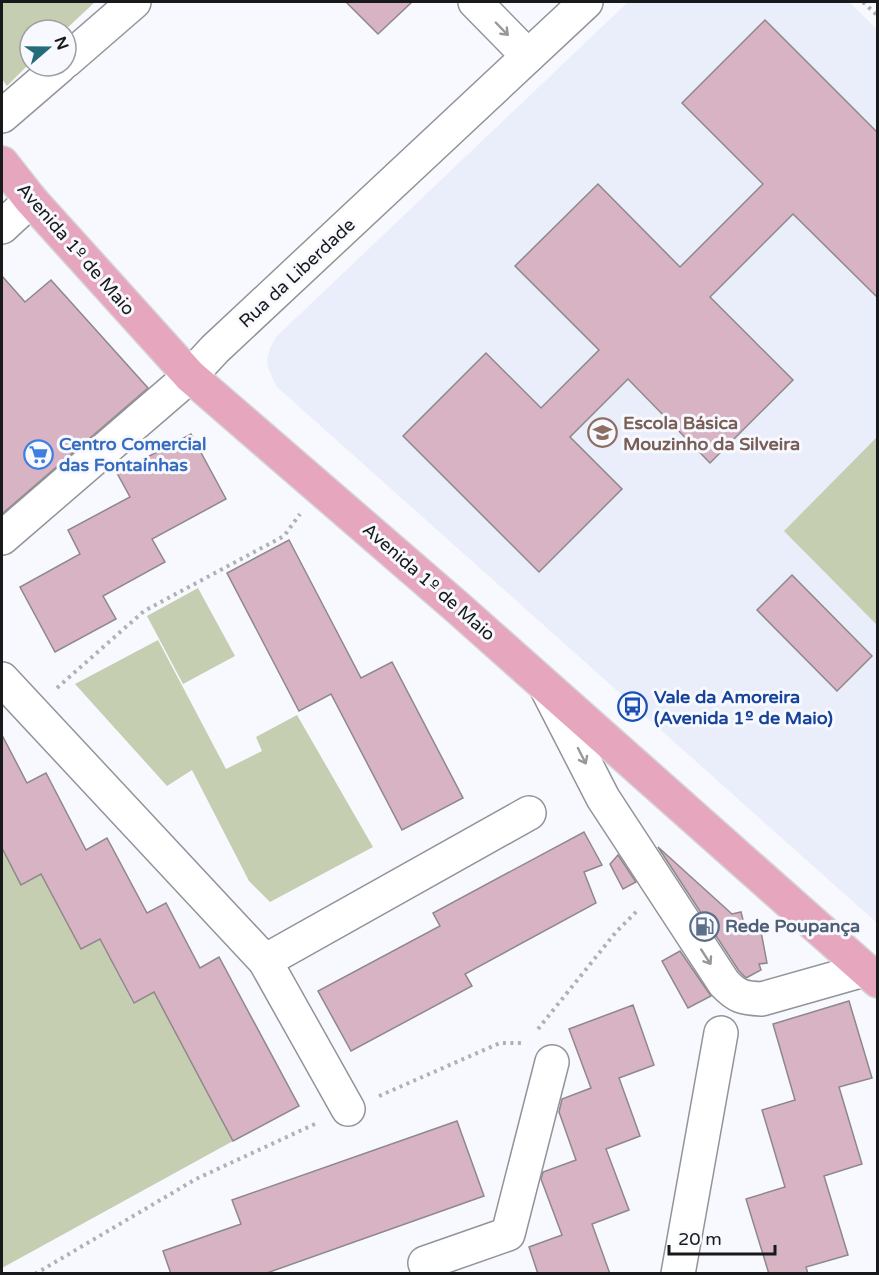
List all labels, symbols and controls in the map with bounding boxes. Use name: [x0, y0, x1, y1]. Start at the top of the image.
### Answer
north arrow: [18, 18, 78, 78]
one-way arrow: [494, 21, 509, 36]
text: N: [50, 34, 73, 53]
street label: Avenida 1º de Maio: [12, 178, 140, 320]
street label: Rua da Liberdade: [234, 214, 360, 332]
place label: Escola Básica Mouzinho da Silveira: [623, 412, 800, 455]
school or university icon: Escola Básica Mouzinho da Silveira: [586, 417, 618, 449]
place label: Centro Comercial das Fontaínhas: [59, 433, 206, 476]
supermarket icon: Centro Comercial das Fontaínhas: [22, 438, 54, 470]
street label: Avenida 1º de Maio: [358, 518, 500, 646]
place label: Vale da Amoreira (Avenida 1º de Maio): [654, 686, 833, 729]
bus stop icon: Vale da Amoreira (Avenida 1º de Maio): [617, 691, 649, 723]
one-way arrow: [576, 746, 588, 764]
fuel station icon: Rede Poupança: [688, 910, 720, 942]
place label: Rede Poupança: [725, 915, 860, 937]
one-way arrow: [701, 948, 713, 965]
scale bar: [669, 1218, 776, 1256]
text: 20 m: [678, 1228, 722, 1250]

